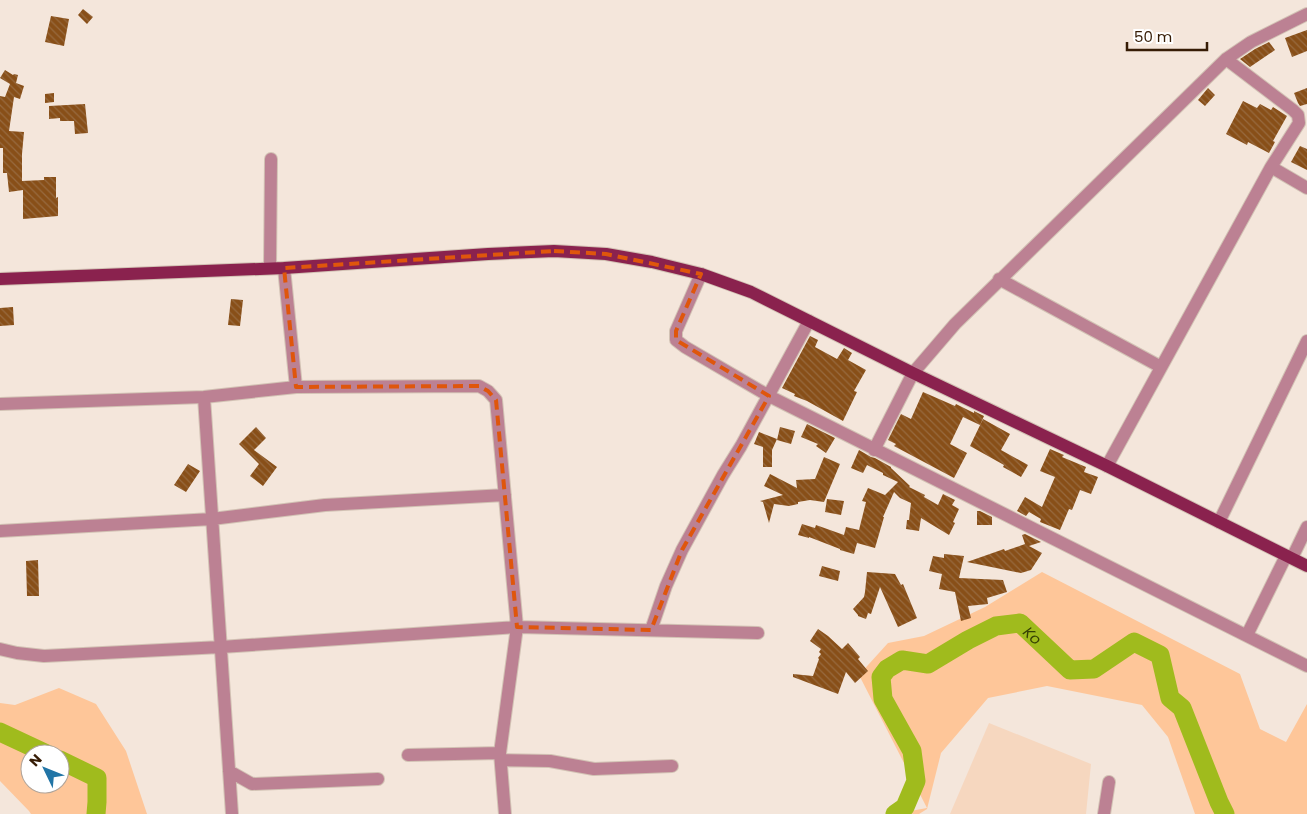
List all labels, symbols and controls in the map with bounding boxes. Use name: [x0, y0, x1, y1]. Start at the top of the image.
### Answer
scale bar: [1127, 20, 1207, 52]
text: 50 m: [1134, 26, 1172, 47]
water label: Ko: [1019, 621, 1047, 649]
north arrow: [20, 744, 70, 794]
text: N: [25, 749, 46, 771]

